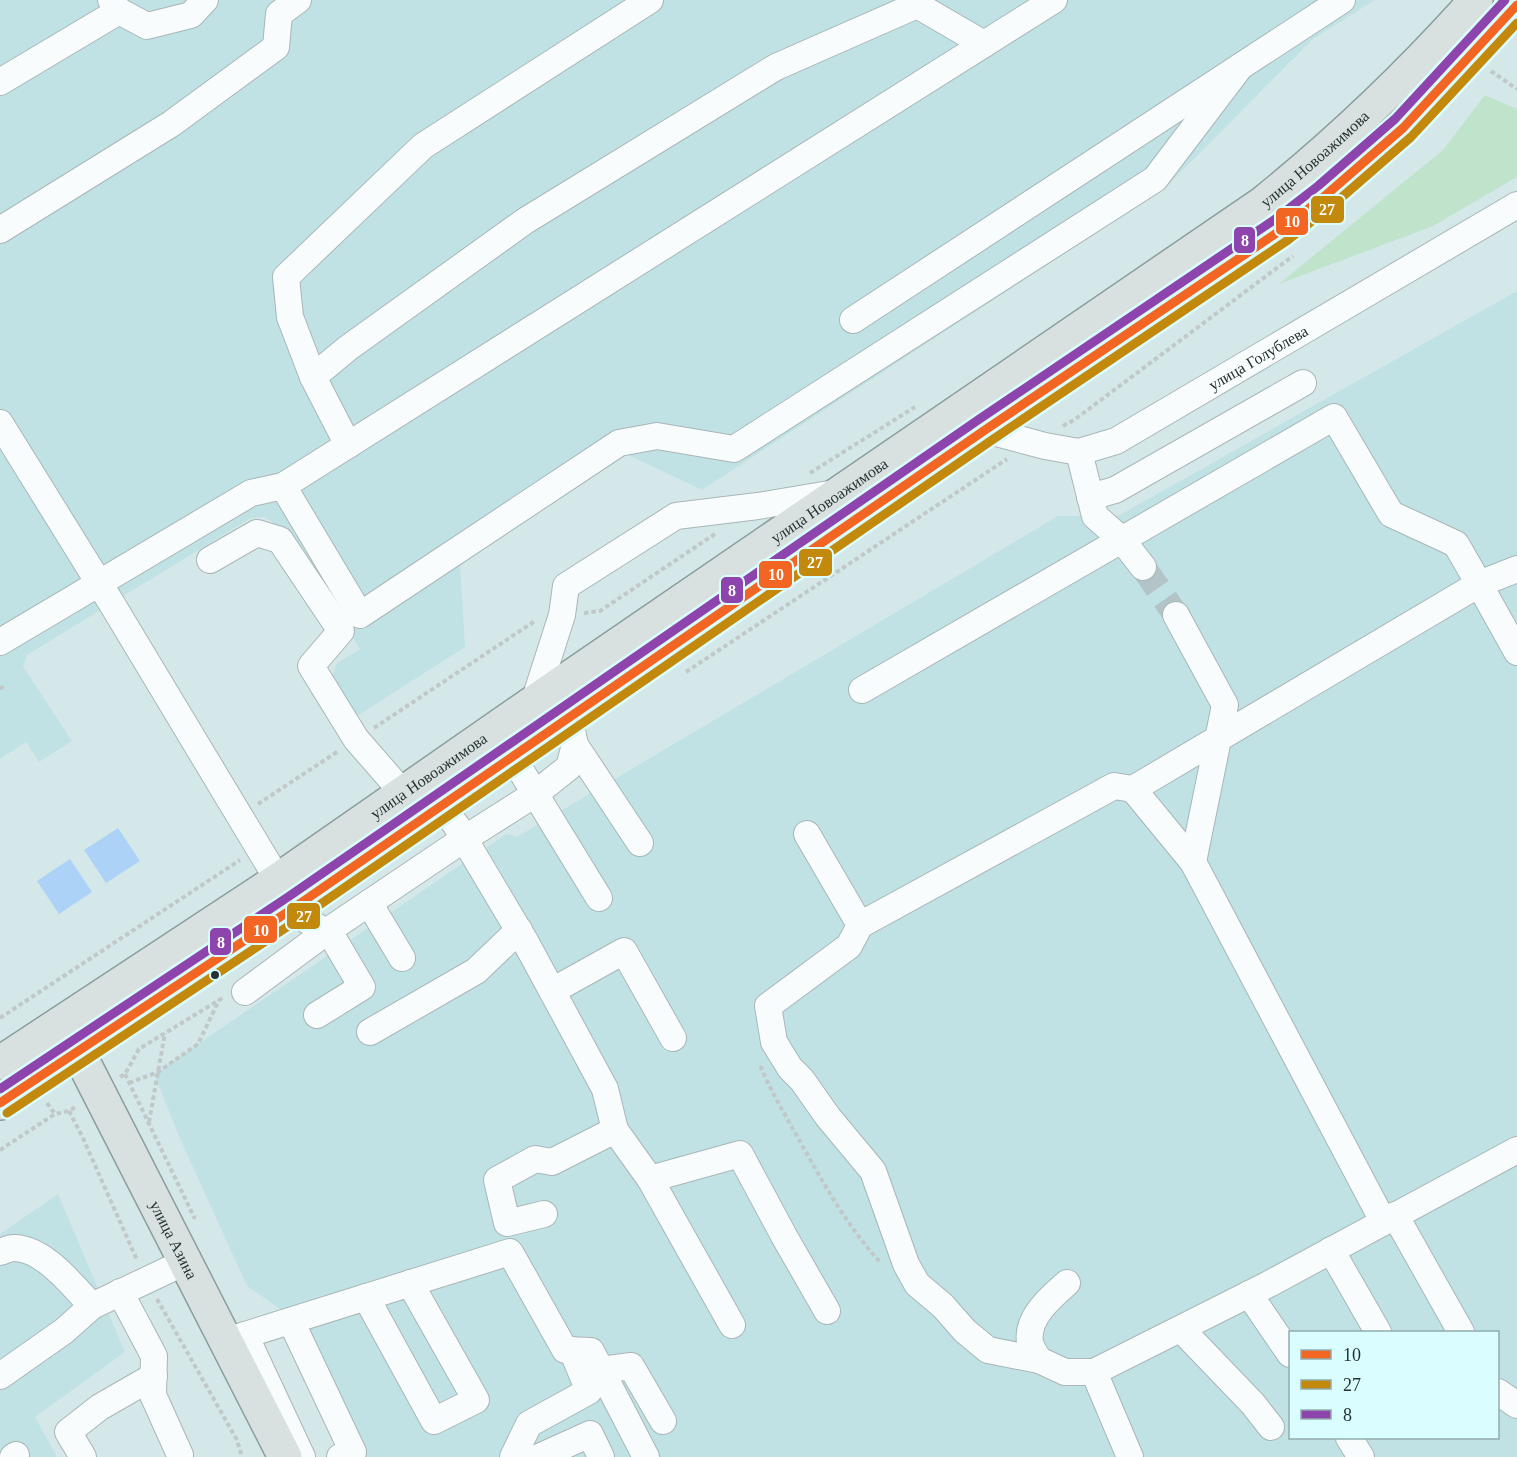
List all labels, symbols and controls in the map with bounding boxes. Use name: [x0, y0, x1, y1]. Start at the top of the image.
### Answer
street label: улица Новоажимова: [1257, 107, 1372, 211]
line badge: 27: [1310, 195, 1345, 224]
text: 27: [1319, 201, 1335, 218]
line badge: 10: [1275, 207, 1309, 236]
text: 10: [1284, 213, 1300, 230]
line badge: 8: [1233, 226, 1256, 254]
text: 8: [1241, 232, 1249, 249]
street label: улица Голублева: [1205, 322, 1311, 394]
street label: улица Новоажимова: [767, 454, 891, 547]
line badge: 27: [798, 548, 833, 577]
text: 27: [807, 554, 823, 571]
line badge: 10: [758, 560, 793, 589]
text: 10: [768, 566, 784, 583]
line badge: 8: [720, 576, 744, 604]
text: 8: [728, 582, 736, 599]
street label: улица Новоажимова: [367, 729, 490, 823]
line badge: 27: [286, 902, 321, 930]
text: 27: [296, 908, 312, 925]
line badge: 10: [243, 915, 278, 944]
text: 10: [253, 922, 269, 939]
line badge: 8: [209, 927, 232, 956]
text: 8: [217, 934, 225, 951]
unlabelled marker: [209, 969, 221, 981]
street label: улица Азина: [146, 1198, 201, 1282]
legend: [1289, 1331, 1499, 1439]
text: 10: [1343, 1345, 1361, 1365]
text: 27: [1343, 1375, 1361, 1395]
text: 8: [1343, 1405, 1352, 1425]

